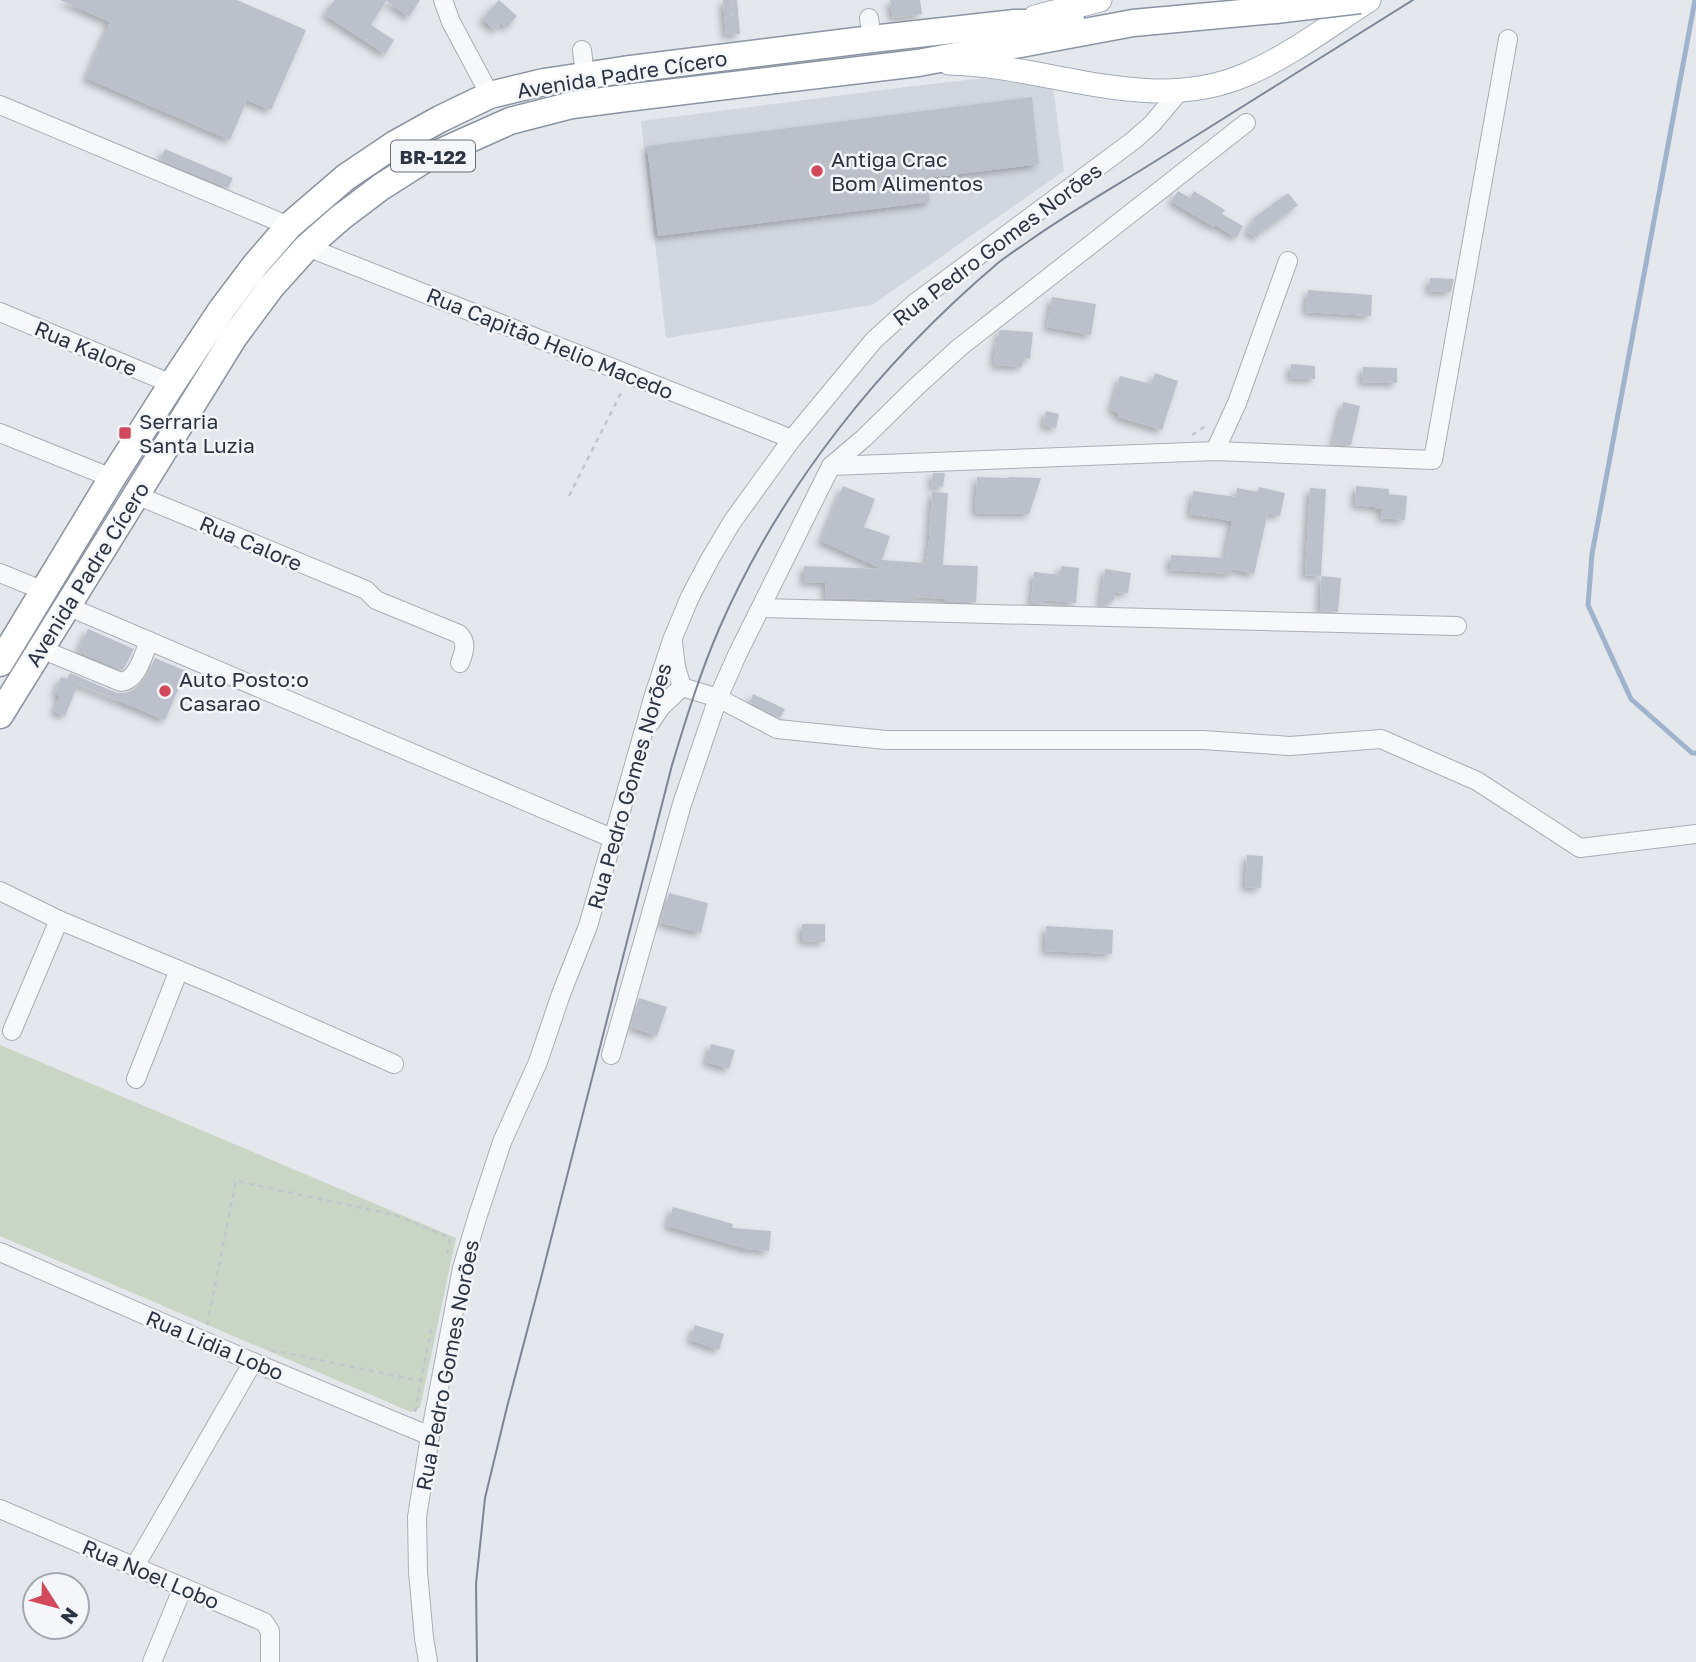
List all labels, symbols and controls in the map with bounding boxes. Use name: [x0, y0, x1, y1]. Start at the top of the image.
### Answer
street label: Avenida Padre Cícero: [515, 45, 729, 103]
road number: BR-122: [391, 140, 475, 172]
place label: Antiga Crac Bom Alimentos: [831, 146, 983, 196]
street label: Rua Pedro Gomes Norões: [887, 157, 1107, 331]
marker: Antiga Crac Bom Alimentos: [809, 163, 825, 179]
street label: Rua Capitão Helio Macedo: [423, 282, 677, 404]
street label: Rua Kalore: [31, 315, 141, 381]
place label: Serraria Santa Luzia: [139, 408, 255, 458]
marker: Serraria Santa Luzia: [117, 425, 133, 441]
street label: Avenida Padre Cícero: [20, 477, 154, 671]
street label: Rua Calore: [196, 510, 306, 576]
street label: Rua Pedro Gomes Norões: [581, 660, 677, 912]
place label: Auto Posto:o Casarao: [179, 666, 309, 716]
marker: Auto Posto:o Casarao: [157, 683, 173, 699]
street label: Rua Pedro Gomes Norões: [410, 1237, 484, 1493]
street label: Rua Lidia Lobo: [142, 1304, 288, 1386]
street label: Rua Noel Lobo: [79, 1533, 223, 1615]
north arrow: [21, 1571, 91, 1641]
text: N: [57, 1604, 84, 1629]

